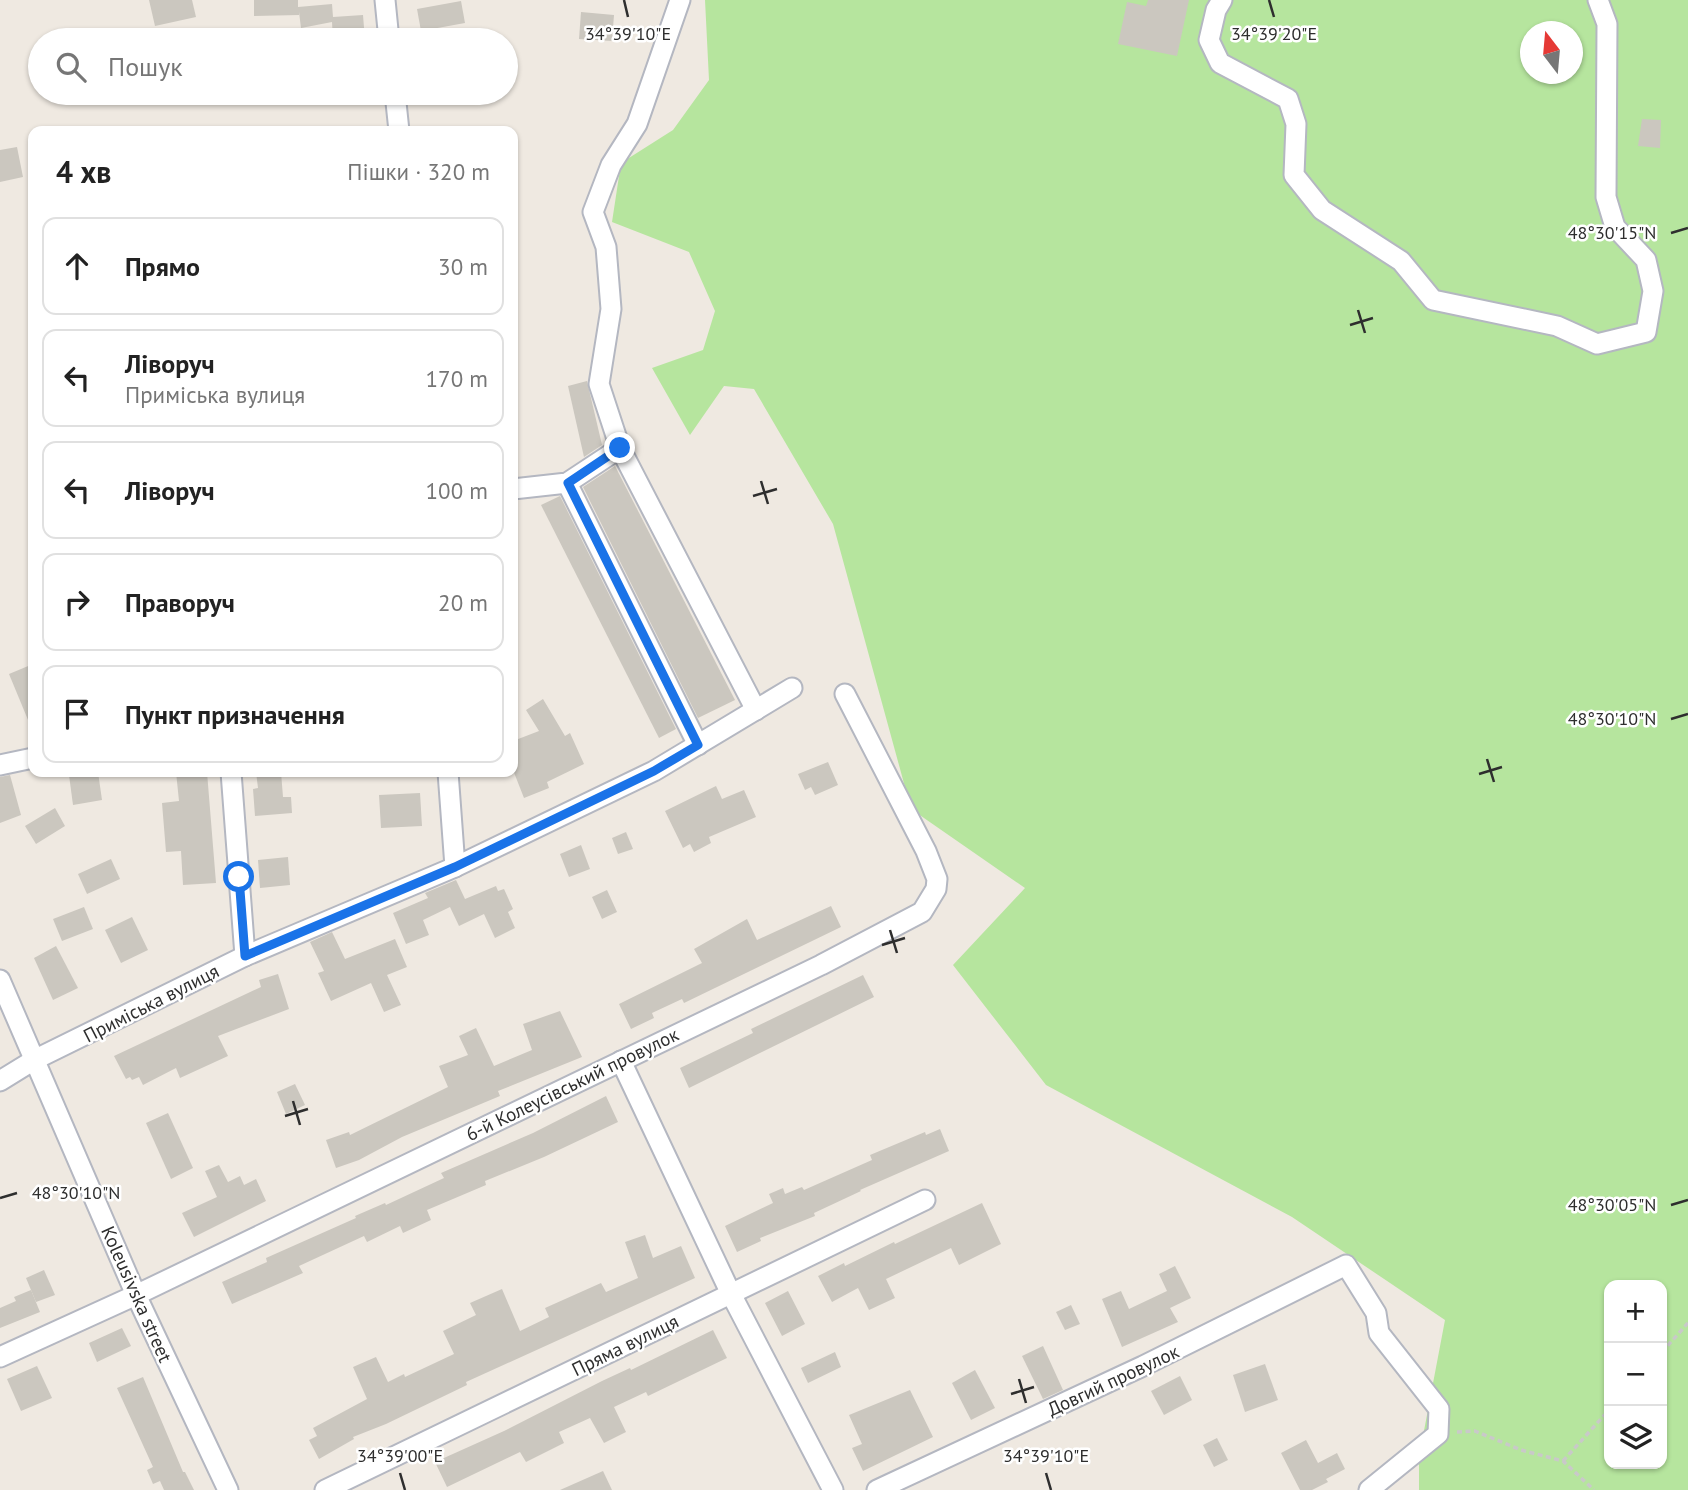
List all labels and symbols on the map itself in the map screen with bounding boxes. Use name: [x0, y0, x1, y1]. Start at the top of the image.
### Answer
north arrow: [1520, 21, 1583, 84]
text: 34°39'10"E: [585, 22, 671, 45]
text: 34°39'20"E: [1231, 22, 1317, 45]
text: 48°30'15"N: [1568, 221, 1656, 244]
route end: [604, 432, 635, 463]
text: 48°30'10"N: [1568, 707, 1656, 730]
route start: [223, 861, 254, 892]
street label: Приміська вулиця: [79, 958, 223, 1048]
street label: 6-й Колеусівський провулок: [462, 1022, 682, 1146]
text: 48°30'10"N: [32, 1181, 120, 1204]
text: 48°30'05"N: [1568, 1193, 1656, 1216]
street label: Koleusivska street: [96, 1222, 178, 1366]
street label: Пряма вулиця: [568, 1309, 682, 1381]
street label: Довгий провулок: [1043, 1339, 1183, 1421]
text: 34°39'00"E: [357, 1444, 443, 1467]
text: 34°39'10"E: [1003, 1444, 1089, 1467]

